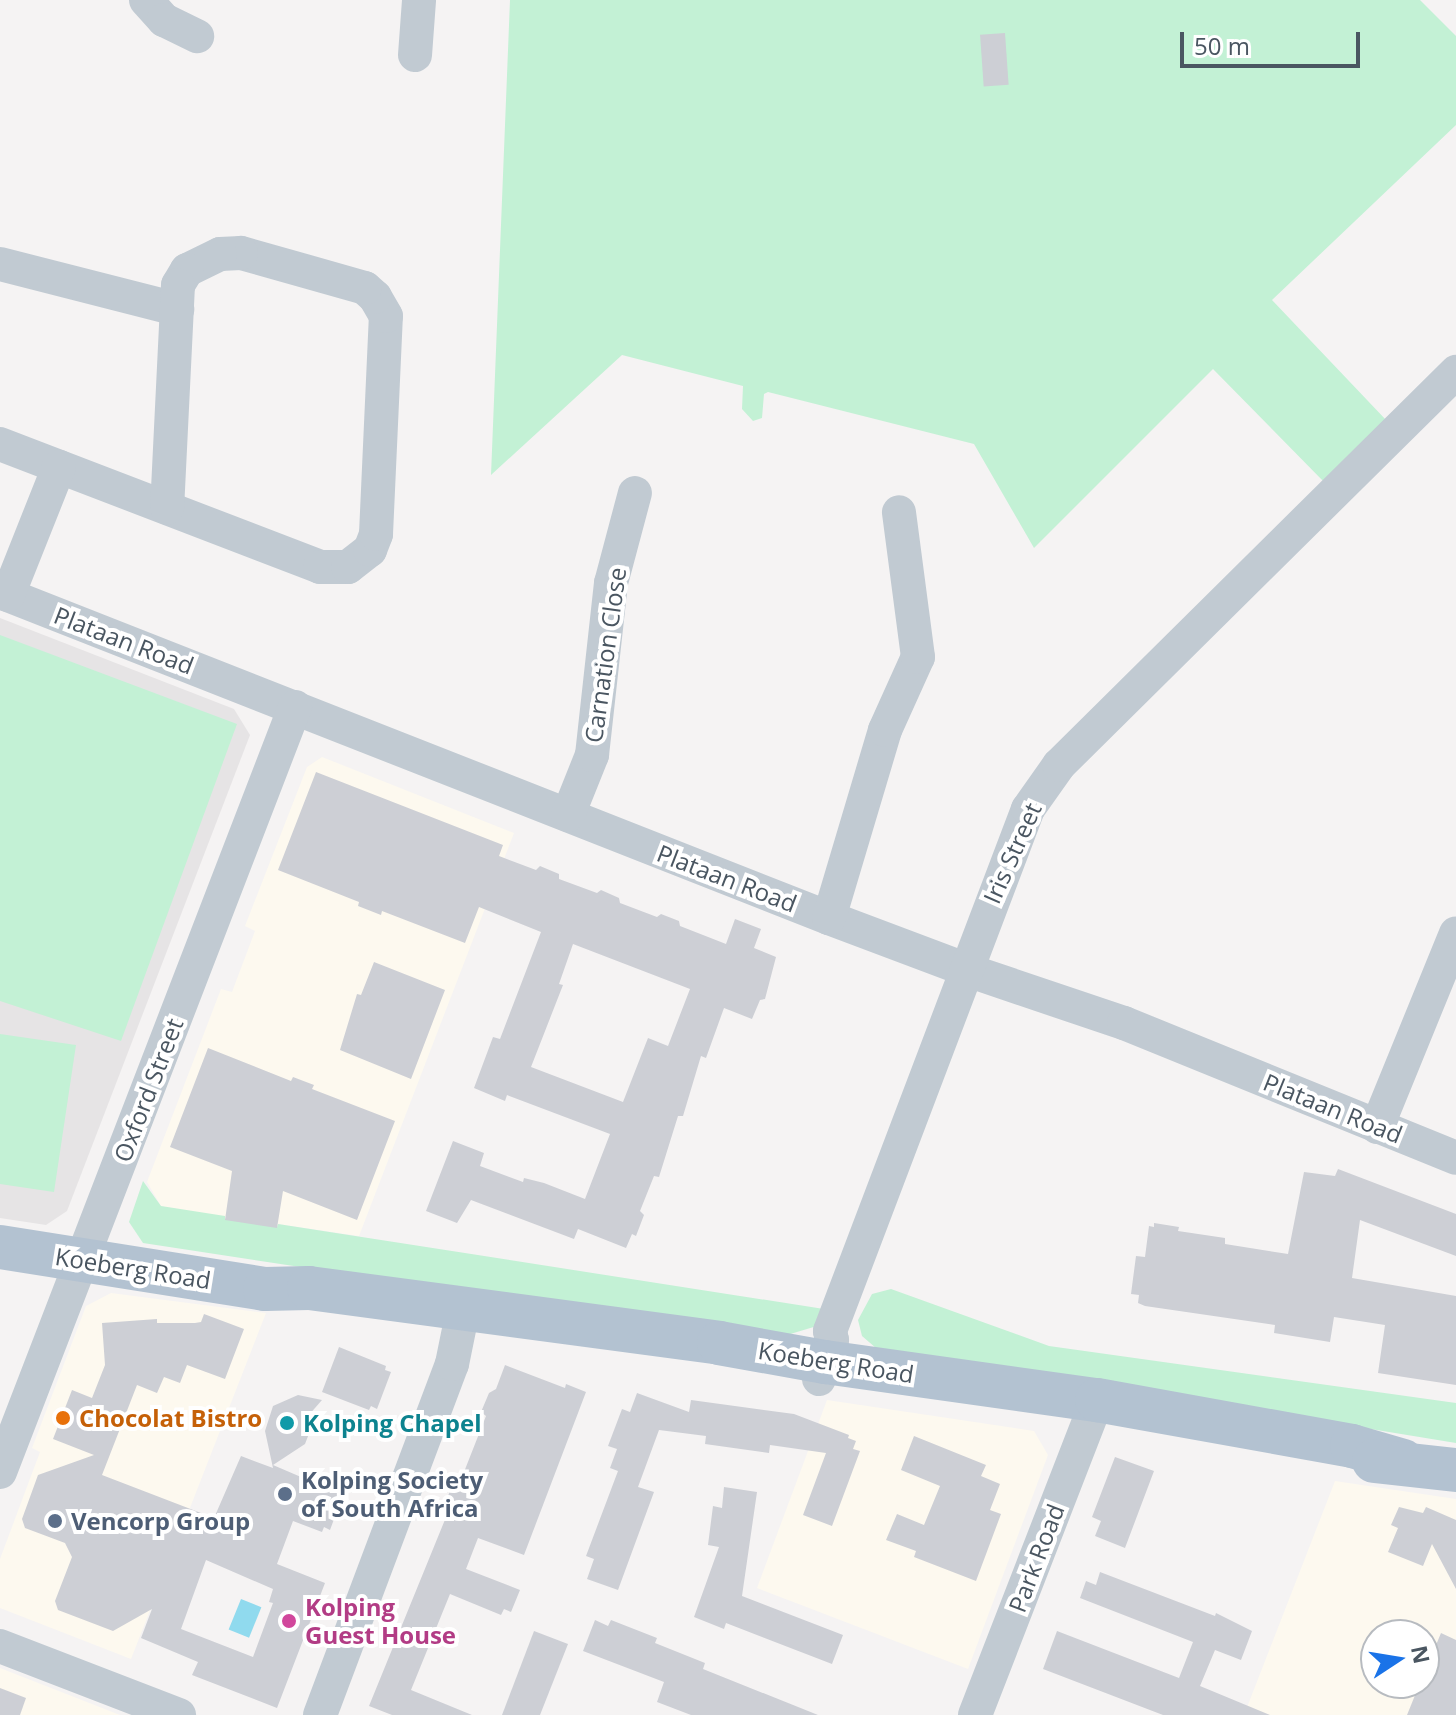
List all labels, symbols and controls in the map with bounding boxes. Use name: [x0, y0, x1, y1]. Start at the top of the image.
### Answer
scale bar: [1184, 16, 1364, 66]
text: 50 m: [1194, 29, 1250, 62]
street label: Carnation Close: [578, 565, 632, 745]
street label: Plataan Road: [50, 600, 198, 680]
street label: Iris Street: [977, 798, 1047, 908]
street label: Plataan Road: [653, 838, 801, 918]
street label: Oxford Street: [107, 1014, 189, 1166]
street label: Plataan Road: [1259, 1067, 1407, 1149]
street label: Koeberg Road: [53, 1241, 213, 1295]
street label: Koeberg Road: [756, 1335, 916, 1389]
place label: Chocolat Bistro: [79, 1404, 262, 1432]
marker: Chocolat Bistro: [54, 1409, 72, 1427]
place label: Kolping Chapel: [303, 1409, 481, 1437]
marker: Kolping Chapel: [278, 1414, 296, 1432]
place label: Kolping Society of South Africa: [301, 1466, 483, 1522]
marker: Kolping Society of South Africa: [276, 1485, 294, 1503]
street label: Park Road: [1002, 1500, 1070, 1616]
place label: Vencorp Group: [71, 1507, 250, 1535]
marker: Vencorp Group: [46, 1512, 64, 1530]
place label: Kolping Guest House: [305, 1593, 456, 1649]
marker: Kolping Guest House: [280, 1612, 298, 1630]
north arrow: [1360, 1619, 1440, 1699]
text: N: [1405, 1643, 1438, 1666]

